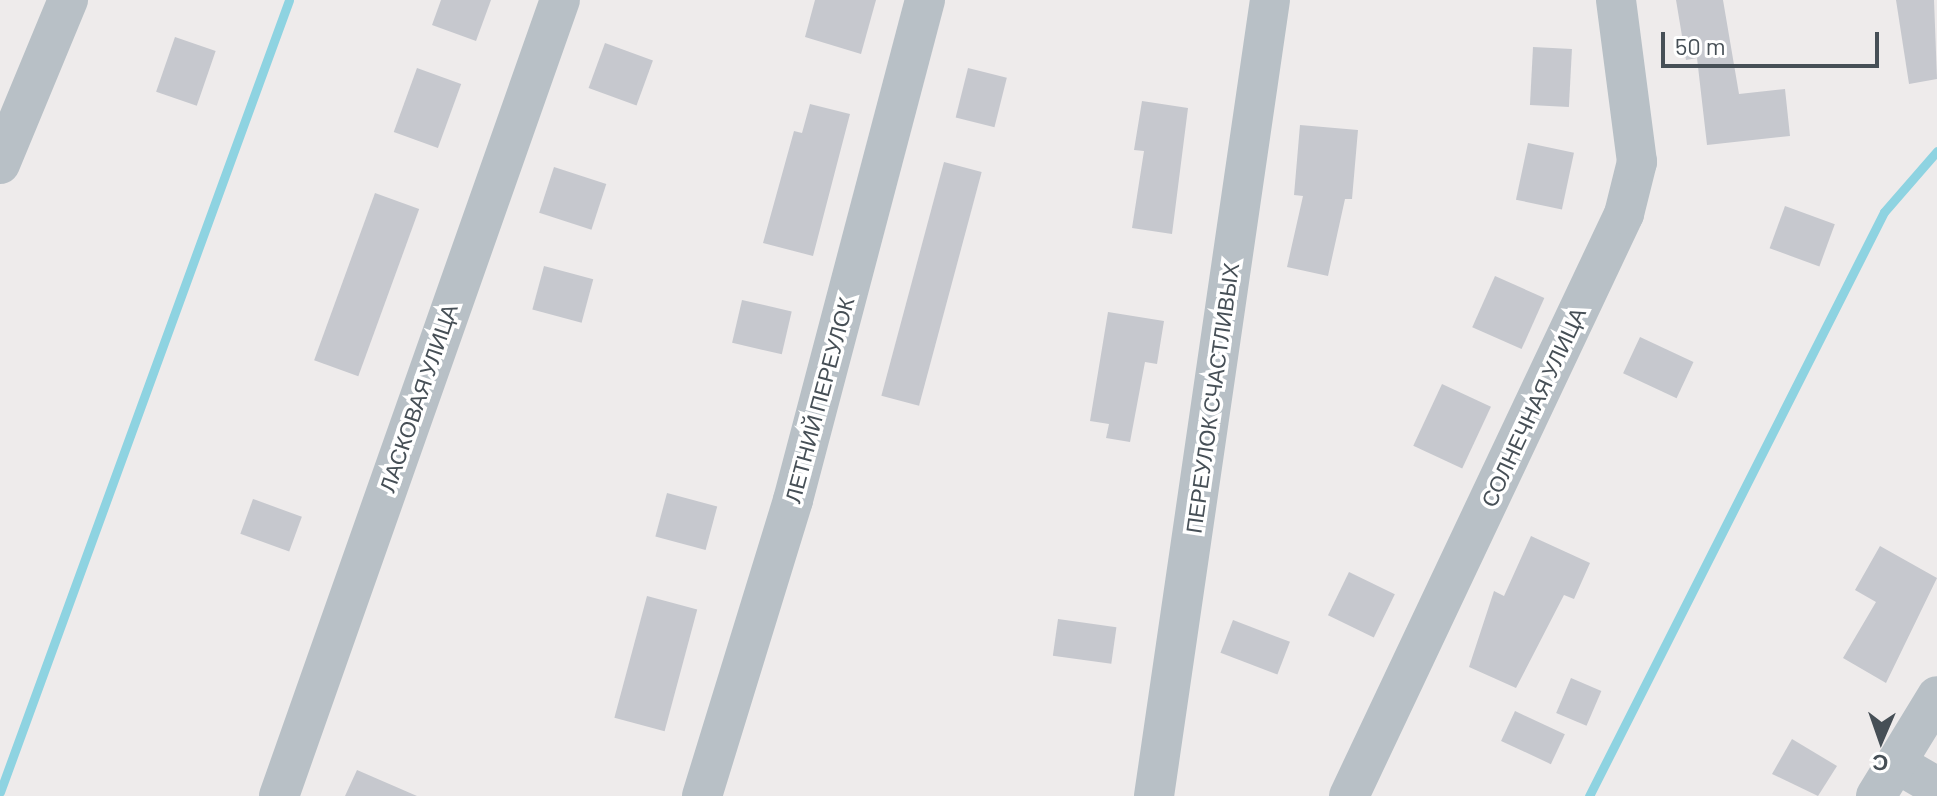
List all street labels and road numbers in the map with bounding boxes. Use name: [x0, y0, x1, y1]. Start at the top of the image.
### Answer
street label: ПЕРЕУЛОК СЧАСТЛИВЫХ: [1180, 261, 1244, 535]
street label: ЛЕТНИЙ ПЕРЕУЛОК: [779, 294, 859, 506]
street label: ЛАСКОВАЯ УЛИЦА: [373, 300, 463, 496]
street label: СОЛНЕЧНАЯ УЛИЦА: [1475, 303, 1591, 511]

